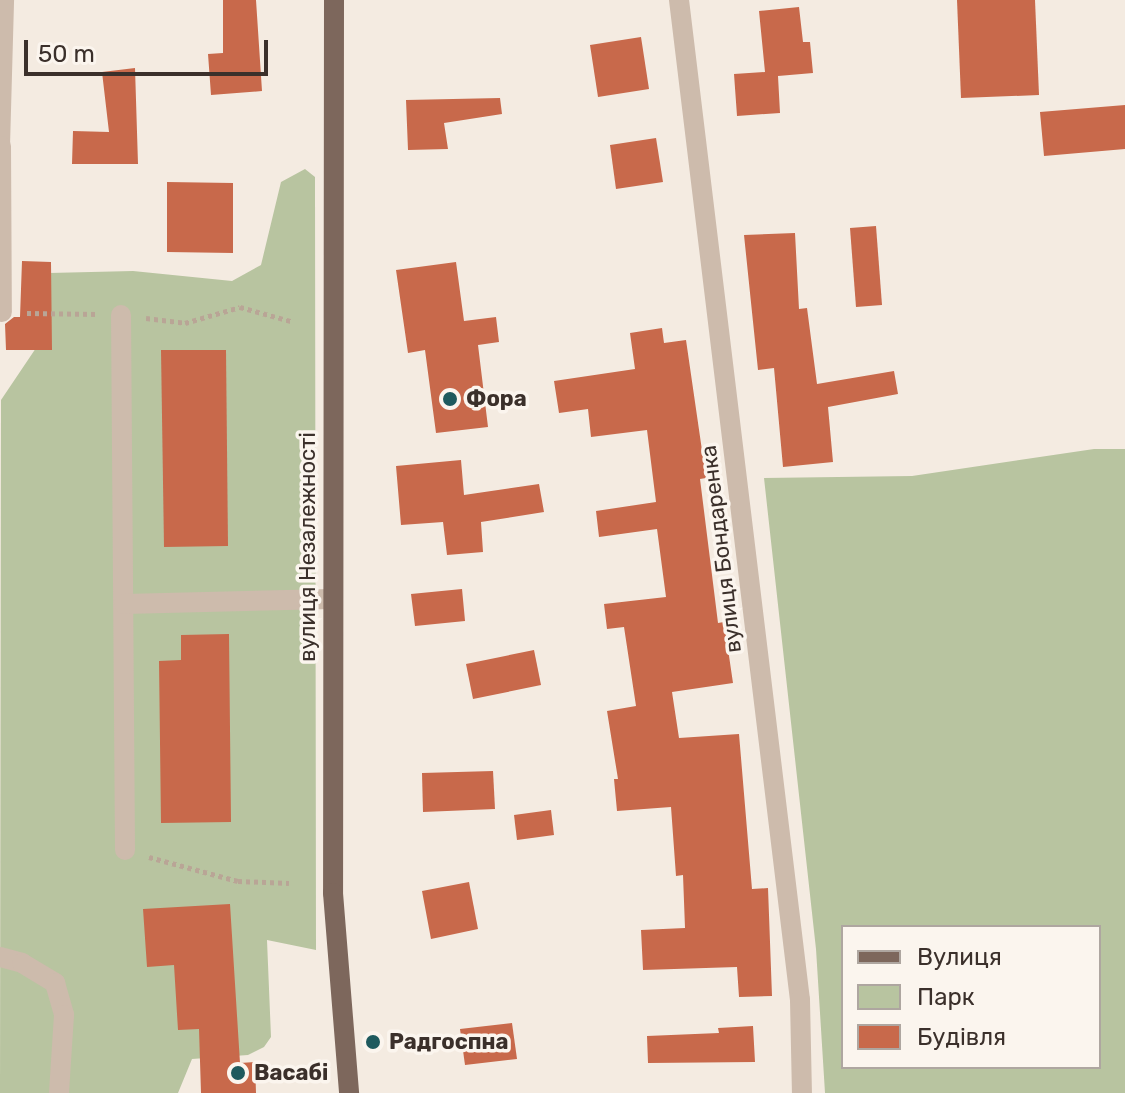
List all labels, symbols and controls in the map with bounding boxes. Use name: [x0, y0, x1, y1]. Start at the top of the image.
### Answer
scale bar: [28, 24, 272, 74]
text: 50 m: [38, 40, 95, 68]
place label: Фора: [466, 386, 527, 412]
marker: Фора: [441, 390, 459, 408]
street label: вулиця Незалежності: [295, 432, 321, 662]
street label: вулиця Бондаренка: [695, 444, 747, 654]
legend: [841, 925, 1101, 1069]
text: Вулиця: [917, 943, 1002, 971]
text: Парк: [917, 983, 975, 1011]
text: Будівля: [917, 1023, 1006, 1051]
place label: Радгоспна: [389, 1029, 509, 1055]
marker: Радгоспна: [364, 1033, 382, 1051]
place label: Васабі: [254, 1060, 328, 1086]
marker: Васабі: [229, 1064, 247, 1082]

